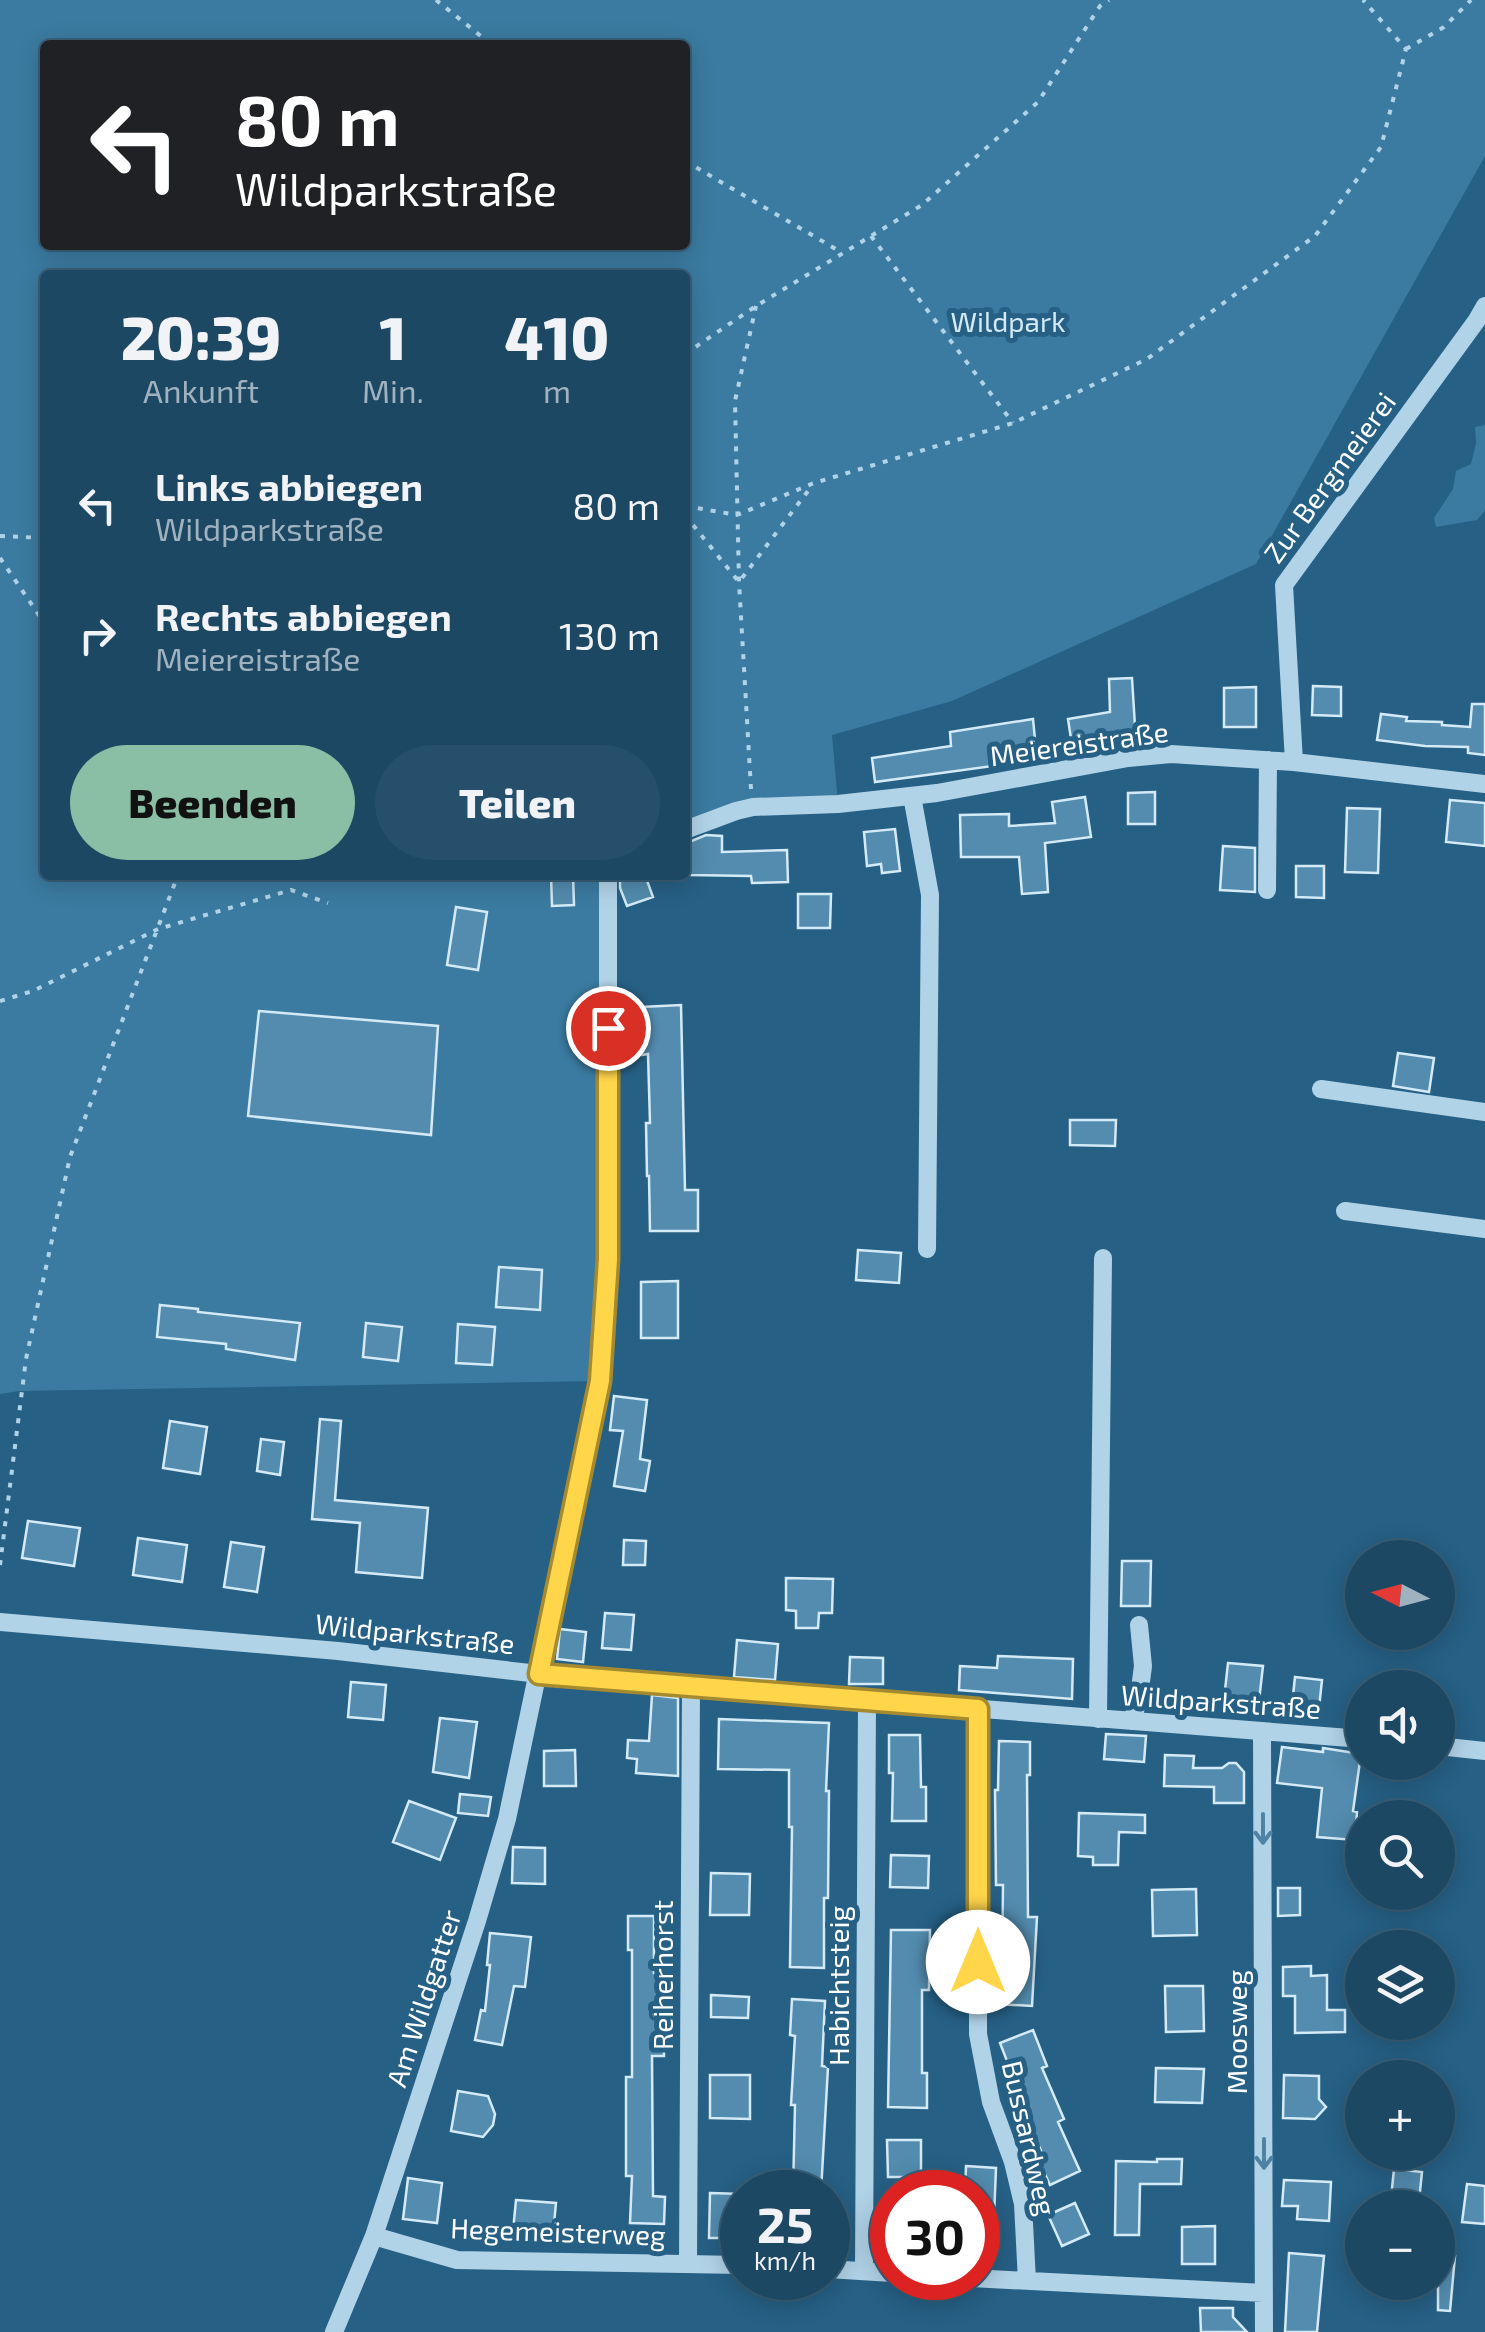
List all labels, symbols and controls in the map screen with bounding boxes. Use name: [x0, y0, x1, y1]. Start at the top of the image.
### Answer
text: 80 m: [235, 76, 400, 160]
icon: left: [70, 80, 200, 210]
text: Wildparkstraße: [235, 161, 557, 215]
text: 20:39: [121, 300, 281, 372]
text: 1: [379, 300, 406, 372]
text: 410: [505, 300, 609, 372]
park label: Wildpark: [951, 304, 1065, 338]
text: Ankunft: [143, 371, 259, 409]
text: Min.: [362, 371, 424, 409]
text: m: [543, 371, 571, 409]
street label: Zur Bergmeierei: [1256, 385, 1402, 569]
text: Links abbiegen: [155, 463, 423, 509]
icon: left: [70, 478, 125, 533]
text: 80 m: [572, 482, 660, 528]
text: Wildparkstraße: [155, 509, 384, 547]
text: Rechts abbiegen: [155, 593, 452, 639]
icon: right: [70, 608, 125, 663]
text: 130 m: [559, 612, 660, 658]
text: Meiereistraße: [155, 639, 361, 677]
street label: Meiereistraße: [988, 714, 1170, 772]
button: Beenden: [70, 745, 355, 860]
button: Teilen: [375, 745, 660, 860]
pin: [566, 986, 651, 1071]
icon: arrive: [581, 1001, 636, 1056]
north arrow: [1345, 1540, 1455, 1650]
map controls: [1345, 1540, 1455, 2300]
street label: Wildparkstraße: [314, 1606, 516, 1660]
button: sound: [1345, 1670, 1455, 1780]
street label: Wildparkstraße: [1120, 1677, 1322, 1725]
button: search: [1345, 1800, 1455, 1910]
one-way arrow: [1254, 1812, 1272, 1845]
street label: Reiherhorst: [645, 1900, 679, 2050]
street label: Am Wildgatter: [378, 1905, 468, 2091]
street label: Habichtsteig: [821, 1906, 855, 2066]
position arrow: [926, 1910, 1030, 2014]
button: layers: [1345, 1930, 1455, 2040]
street label: Moosweg: [1219, 1970, 1253, 2094]
street label: Bussardweg: [996, 2057, 1064, 2219]
button: +: [1345, 2060, 1455, 2170]
one-way arrow: [1254, 2138, 1274, 2170]
speed limit sign: 30: [870, 2170, 1000, 2300]
button: −: [1345, 2190, 1455, 2300]
text: 25: [757, 2193, 813, 2253]
street label: Hegemeisterweg: [450, 2210, 667, 2252]
text: km/h: [754, 2245, 816, 2275]

